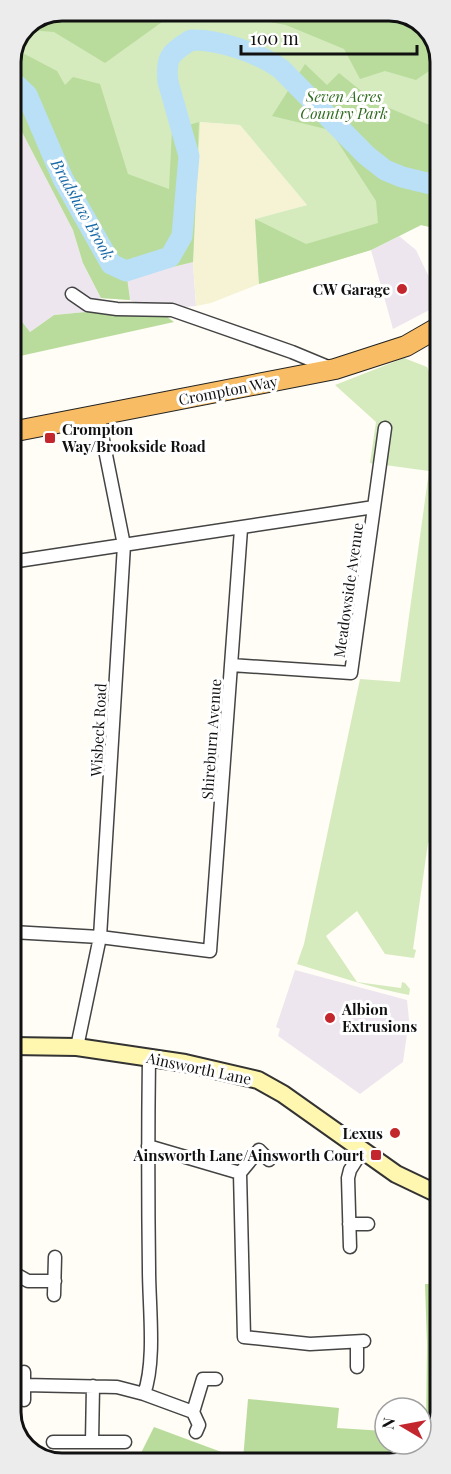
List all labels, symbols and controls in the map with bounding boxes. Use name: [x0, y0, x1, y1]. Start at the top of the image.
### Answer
scale bar: [241, 18, 416, 56]
text: 100 m: [250, 26, 299, 50]
park label: Seven Acres Country Park: [300, 86, 388, 123]
water label: Bradshaw Brook: [46, 154, 119, 263]
place label: CW Garage: [312, 279, 390, 299]
marker: CW Garage: [395, 282, 409, 296]
street label: Crompton Way: [177, 371, 280, 409]
place label: Crompton Way/Brookside Road: [61, 419, 206, 456]
marker: Crompton Way/Brookside Road: [43, 431, 57, 445]
street label: Meadowside Avenue: [329, 521, 367, 659]
street label: Shireburn Avenue: [197, 678, 225, 800]
street label: Wisbeck Road: [86, 682, 110, 778]
place label: Albion Extrusions: [341, 999, 417, 1036]
marker: Albion Extrusions: [323, 1011, 337, 1025]
street label: Ainsworth Lane: [144, 1047, 253, 1089]
place label: Lexus: [342, 1123, 383, 1143]
marker: Lexus: [388, 1126, 402, 1140]
place label: Ainsworth Lane/Ainsworth Court: [132, 1145, 365, 1165]
marker: Ainsworth Lane/Ainsworth Court: [369, 1148, 383, 1162]
north arrow: [373, 1396, 433, 1456]
text: N: [376, 1415, 399, 1431]

